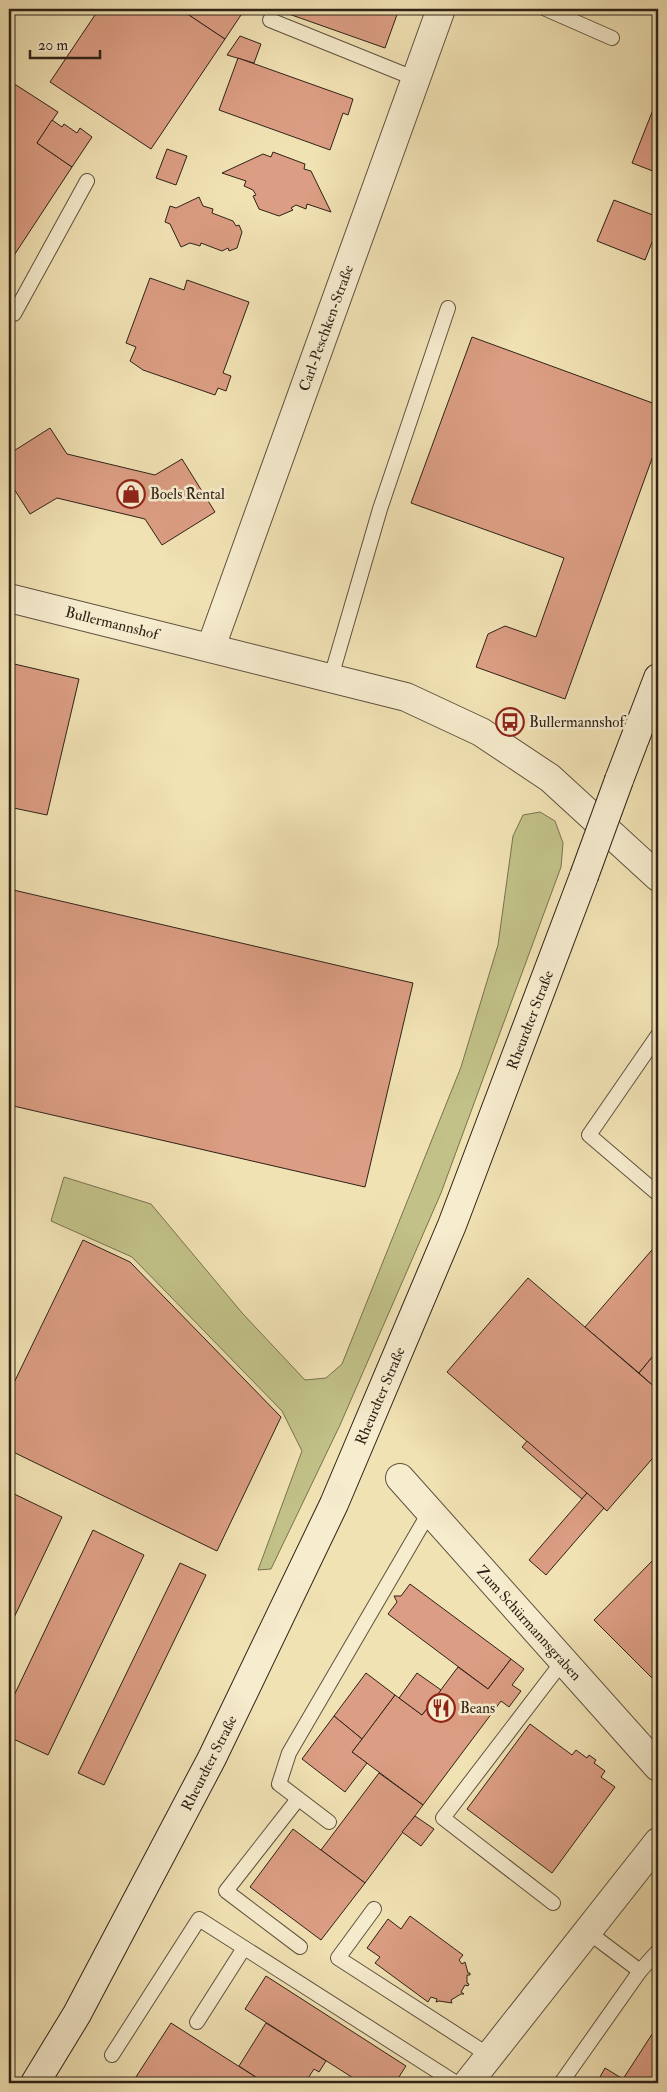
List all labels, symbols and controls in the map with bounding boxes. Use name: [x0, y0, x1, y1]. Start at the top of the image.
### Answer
scale bar: [30, 28, 100, 60]
text: 20 m: [38, 36, 68, 55]
street label: Carl-Peschken-Straße: [295, 262, 358, 394]
shop icon: Boels Rental: [116, 479, 146, 509]
place label: Boels Rental: [150, 485, 225, 504]
street label: Bullermannshof: [63, 603, 163, 645]
bus stop icon: Bullermannshof: [495, 707, 525, 737]
place label: Bullermannshof: [529, 713, 627, 732]
street label: Rheurdter Straße: [503, 968, 558, 1072]
street label: Rheurdter Straße: [351, 1344, 410, 1448]
street label: Zum Schürmannsgraben: [472, 1562, 585, 1685]
restaurant icon: Beans: [426, 1693, 456, 1723]
place label: Beans: [460, 1699, 495, 1718]
street label: Rheurdter Straße: [177, 1712, 242, 1814]

